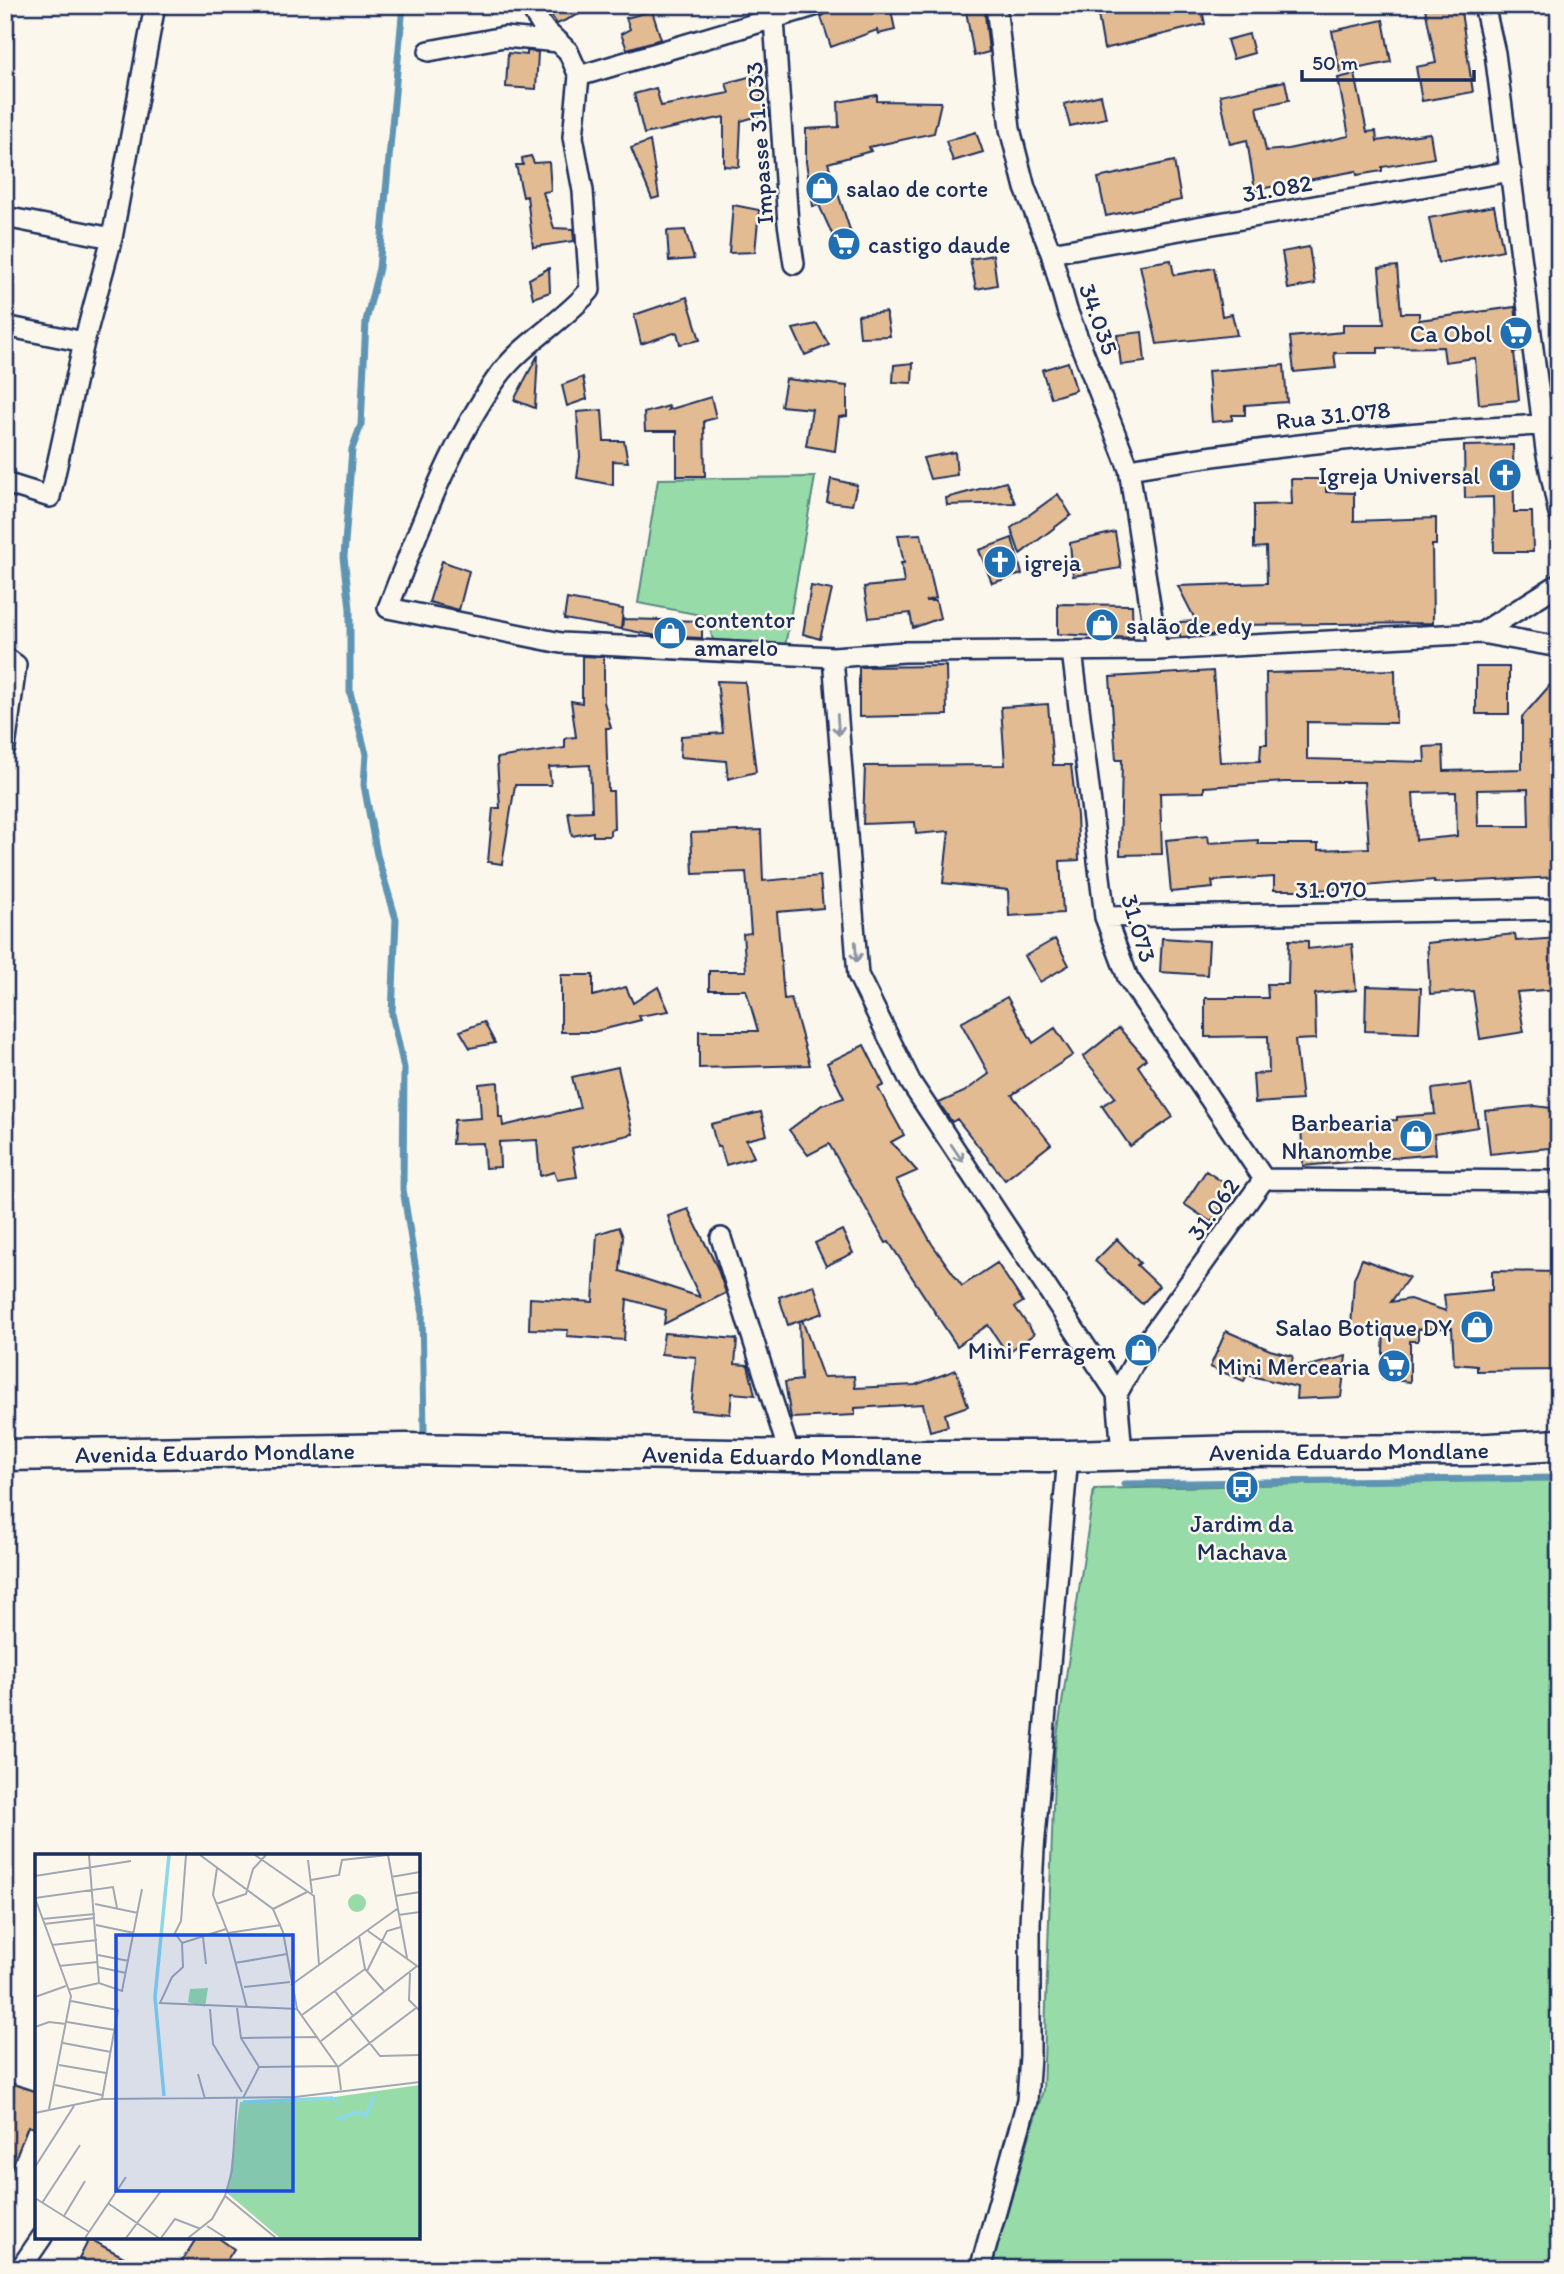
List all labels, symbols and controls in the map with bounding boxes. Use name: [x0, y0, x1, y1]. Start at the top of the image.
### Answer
scale bar: [1302, 38, 1473, 82]
text: 50 m: [1312, 50, 1359, 75]
street label: Impasse 31.033: [739, 61, 779, 225]
street label: 31.082: [1240, 168, 1315, 208]
shop icon: salao de corte: [803, 169, 841, 207]
place label: salao de corte: [846, 174, 988, 203]
supermarket icon: castigo daude: [825, 225, 863, 263]
place label: castigo daude: [868, 230, 1011, 259]
street label: 34.035: [1073, 279, 1125, 359]
supermarket icon: Ca Obol: [1497, 314, 1535, 352]
place label: Ca Obol: [1410, 319, 1492, 348]
street label: Rua 31.078: [1274, 395, 1392, 435]
church icon: Igreja Universal: [1486, 456, 1524, 494]
place label: Igreja Universal: [1318, 461, 1480, 490]
church icon: igreja: [981, 543, 1019, 581]
place label: igreja: [1024, 548, 1082, 577]
place label: contentor amarelo: [694, 605, 795, 662]
shop icon: salão de edy: [1083, 606, 1121, 644]
place label: salão de edy: [1126, 611, 1252, 640]
shop icon: contentor amarelo: [651, 614, 689, 652]
one-way arrow: [832, 713, 845, 736]
street label: 31.070: [1295, 874, 1367, 904]
street label: 31.073: [1115, 890, 1163, 966]
one-way arrow: [850, 940, 863, 962]
place label: Barbearia Nhanombe: [1281, 1108, 1392, 1165]
shop icon: Barbearia Nhanombe: [1397, 1117, 1435, 1155]
one-way arrow: [950, 1143, 964, 1162]
street label: 31.062: [1181, 1172, 1246, 1246]
shop icon: Salao Botique DY: [1458, 1308, 1496, 1346]
place label: Salao Botique DY: [1275, 1313, 1452, 1342]
shop icon: Mini Ferragem: [1122, 1331, 1160, 1369]
place label: Mini Ferragem: [968, 1336, 1116, 1365]
supermarket icon: Mini Mercearia: [1375, 1347, 1413, 1385]
place label: Mini Mercearia: [1217, 1352, 1370, 1381]
street label: Avenida Eduardo Mondlane: [1208, 1434, 1490, 1466]
street label: Avenida Eduardo Mondlane: [75, 1435, 355, 1468]
street label: Avenida Eduardo Mondlane: [642, 1439, 922, 1471]
bus stop icon: Jardim da Machava: [1223, 1468, 1261, 1506]
place label: Jardim da Machava: [1190, 1509, 1294, 1566]
inset map: [35, 1854, 420, 2239]

